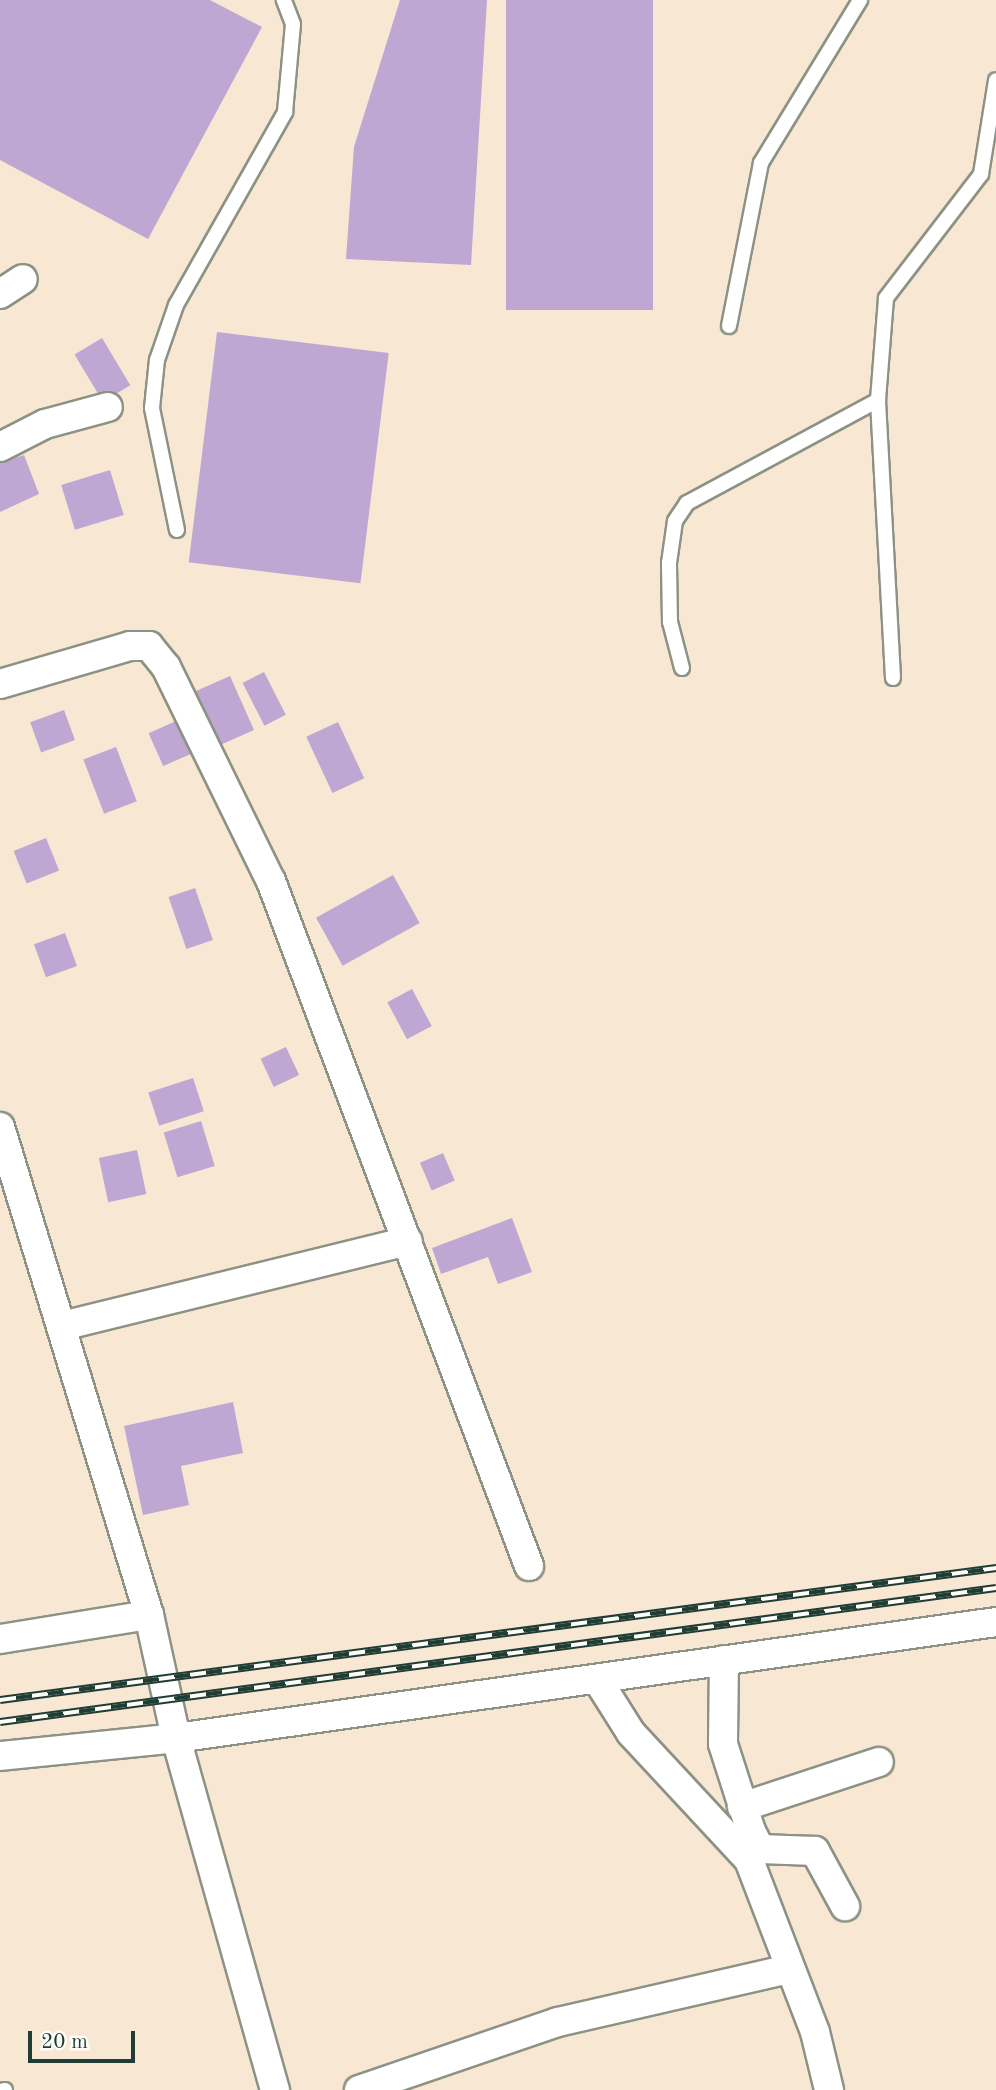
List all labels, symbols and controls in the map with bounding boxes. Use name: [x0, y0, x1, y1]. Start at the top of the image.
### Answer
scale bar: [32, 2016, 138, 2060]
text: 20 m: [41, 2032, 88, 2053]

